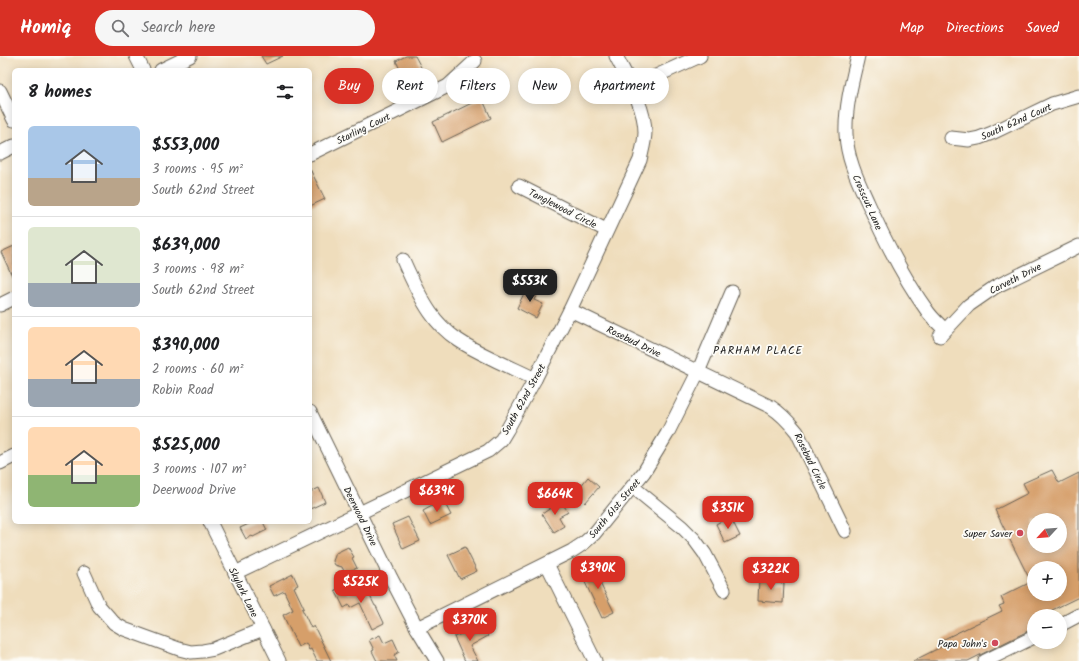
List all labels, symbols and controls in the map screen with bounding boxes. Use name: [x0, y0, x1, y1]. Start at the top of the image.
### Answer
search box: [95, 10, 375, 46]
text: Homiq: [20, 13, 71, 43]
text: Search here: [141, 16, 215, 40]
icon: search: [109, 17, 131, 39]
text: Map: [899, 17, 924, 39]
text: Directions: [946, 17, 1004, 39]
text: Saved: [1026, 17, 1059, 39]
chip: Buy: [324, 68, 374, 104]
chip: Rent: [382, 68, 438, 104]
chip: Filters: [446, 68, 510, 104]
chip: New: [518, 68, 571, 104]
chip: Apartment: [579, 68, 669, 104]
text: 8 homes: [28, 79, 92, 106]
icon: filters: [274, 81, 296, 103]
street label: South 62nd Court: [978, 99, 1055, 145]
street label: Starling Court: [334, 109, 393, 149]
text: $553,000: [152, 132, 219, 159]
icon: home: [60, 142, 108, 190]
text: 3 rooms · 95 m²: [152, 159, 243, 180]
street label: Crosscut Lane: [848, 172, 887, 233]
text: South 62nd Street: [152, 180, 255, 201]
street label: Tanglewood Circle: [526, 185, 600, 233]
text: $639,000: [152, 232, 220, 259]
icon: home: [60, 243, 108, 291]
text: 3 rooms · 98 m²: [152, 259, 244, 280]
street label: Carveth Drive: [987, 259, 1045, 299]
pin: $553K: [502, 269, 558, 303]
text: $553K: [512, 271, 548, 292]
text: South 62nd Street: [152, 280, 255, 301]
street label: Rosebud Drive: [604, 322, 664, 362]
text: $390,000: [152, 332, 219, 359]
district label: PARHAM PLACE: [713, 342, 803, 360]
icon: home: [60, 343, 108, 391]
text: 2 rooms · 60 m²: [152, 359, 244, 380]
street label: South 62nd Street: [498, 361, 550, 438]
text: Robin Road: [152, 380, 214, 401]
street label: Rosebud Circle: [789, 430, 831, 493]
text: $525,000: [152, 432, 220, 459]
icon: home: [60, 443, 108, 491]
text: 3 rooms · 107 m²: [152, 459, 246, 480]
street label: South 61st Street: [585, 475, 645, 542]
pin: $639K: [409, 479, 465, 513]
text: Deerwood Drive: [152, 480, 236, 501]
text: $639K: [419, 481, 455, 502]
pin: $664K: [527, 482, 583, 516]
street label: Deerwood Drive: [339, 484, 382, 549]
text: $664K: [537, 484, 573, 505]
pin: $351K: [700, 496, 756, 530]
text: $351K: [711, 498, 745, 519]
north arrow: [1027, 513, 1067, 553]
map controls: [1027, 513, 1067, 649]
place label: Super Saver: [963, 526, 1013, 542]
marker: Super Saver: [1015, 528, 1025, 538]
pin: $390K: [570, 556, 626, 590]
pin: $322K: [743, 557, 799, 591]
text: $390K: [580, 558, 616, 579]
text: $322K: [752, 559, 790, 580]
button: +: [1027, 561, 1067, 601]
street label: Skylark Lane: [224, 565, 262, 621]
pin: $525K: [333, 570, 389, 604]
text: $525K: [343, 572, 379, 593]
pin: $370K: [442, 608, 498, 642]
button: −: [1027, 609, 1067, 649]
text: $370K: [452, 610, 488, 631]
place label: Papa John's: [938, 636, 988, 652]
marker: Papa John's: [990, 638, 1000, 648]

